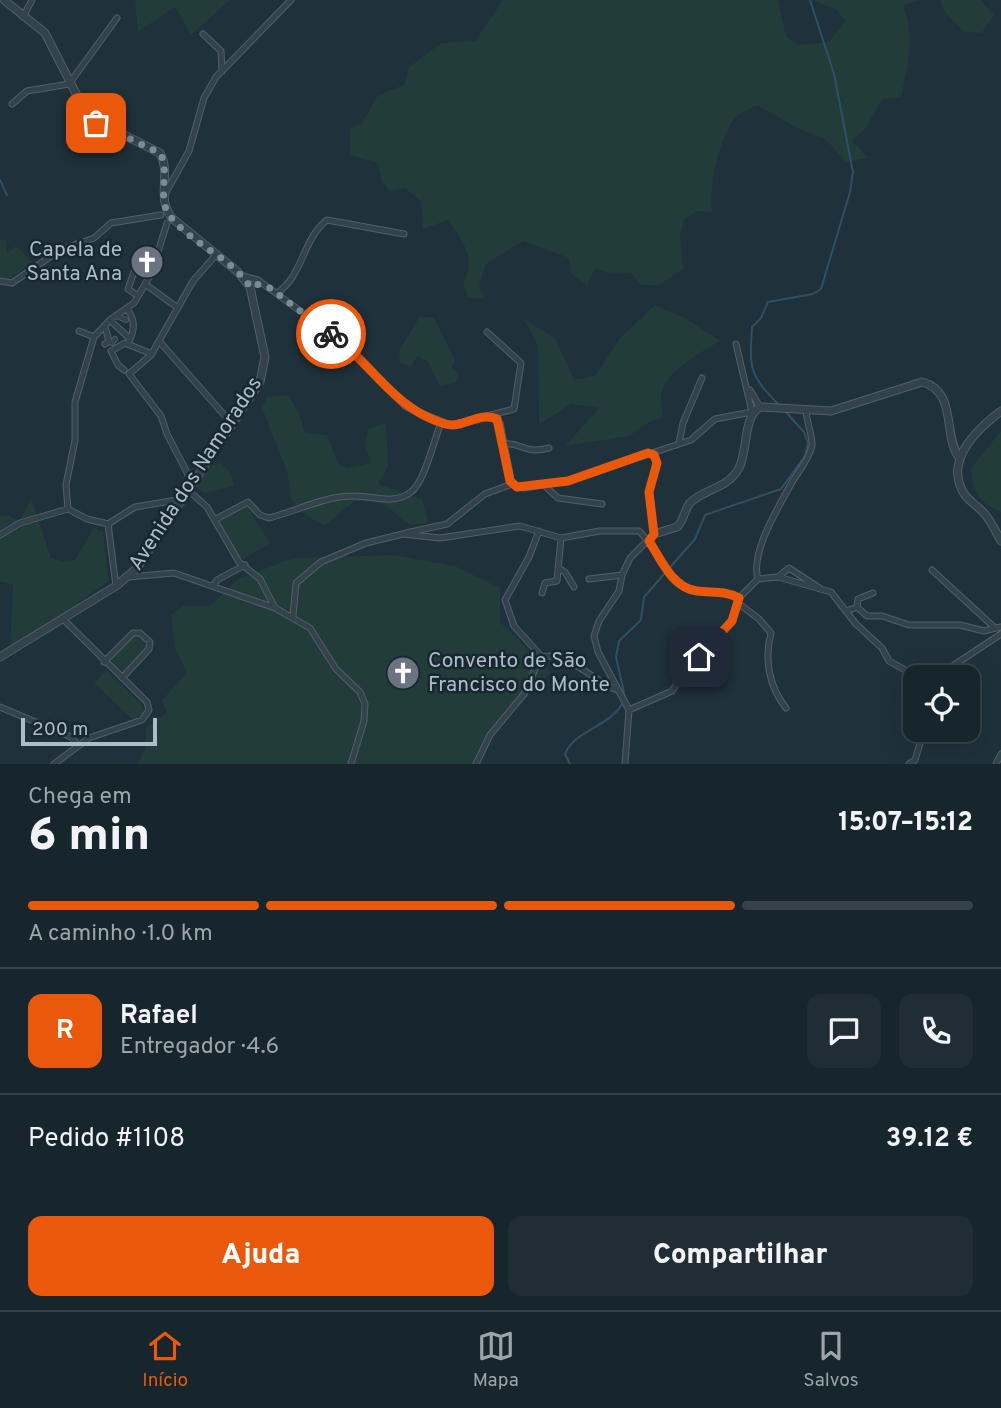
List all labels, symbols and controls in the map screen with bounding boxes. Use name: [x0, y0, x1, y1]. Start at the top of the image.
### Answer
pin: [66, 93, 126, 153]
icon: bag: [77, 104, 115, 142]
place label: Capela de Santa Ana: [26, 237, 122, 288]
church icon: Capela de Santa Ana: [128, 243, 166, 281]
courier: [296, 299, 366, 369]
icon: bike: [312, 315, 350, 353]
street label: Avenida dos Namorados: [123, 372, 269, 576]
pin: [669, 627, 729, 687]
icon: home: [680, 638, 718, 676]
place label: Convento de São Francisco do Monte: [428, 648, 610, 699]
church icon: Convento de São Francisco do Monte: [384, 654, 422, 692]
map controls: [903, 665, 980, 742]
button: locate: [903, 665, 980, 742]
scale bar: [21, 715, 158, 747]
text: 200 m: [32, 718, 88, 742]
text: Chega em: [28, 783, 132, 812]
text: 15:07–15:12: [838, 807, 973, 840]
text: 6 min: [28, 808, 150, 867]
text: A caminho · 1.0 km: [28, 920, 213, 949]
button: chat: [807, 994, 881, 1068]
button: phone: [899, 994, 973, 1068]
text: Rafael: [120, 1000, 198, 1033]
text: R: [56, 1015, 74, 1048]
text: Entregador · 4.6: [120, 1033, 279, 1062]
text: Pedido #1108: [28, 1123, 185, 1156]
text: 39.12 €: [886, 1123, 973, 1156]
button: Ajuda: [28, 1216, 494, 1296]
button: Compartilhar: [508, 1216, 973, 1296]
tab: Início: [142, 1327, 188, 1393]
tab: Mapa: [473, 1327, 519, 1393]
tab: Salvos: [803, 1327, 859, 1393]

